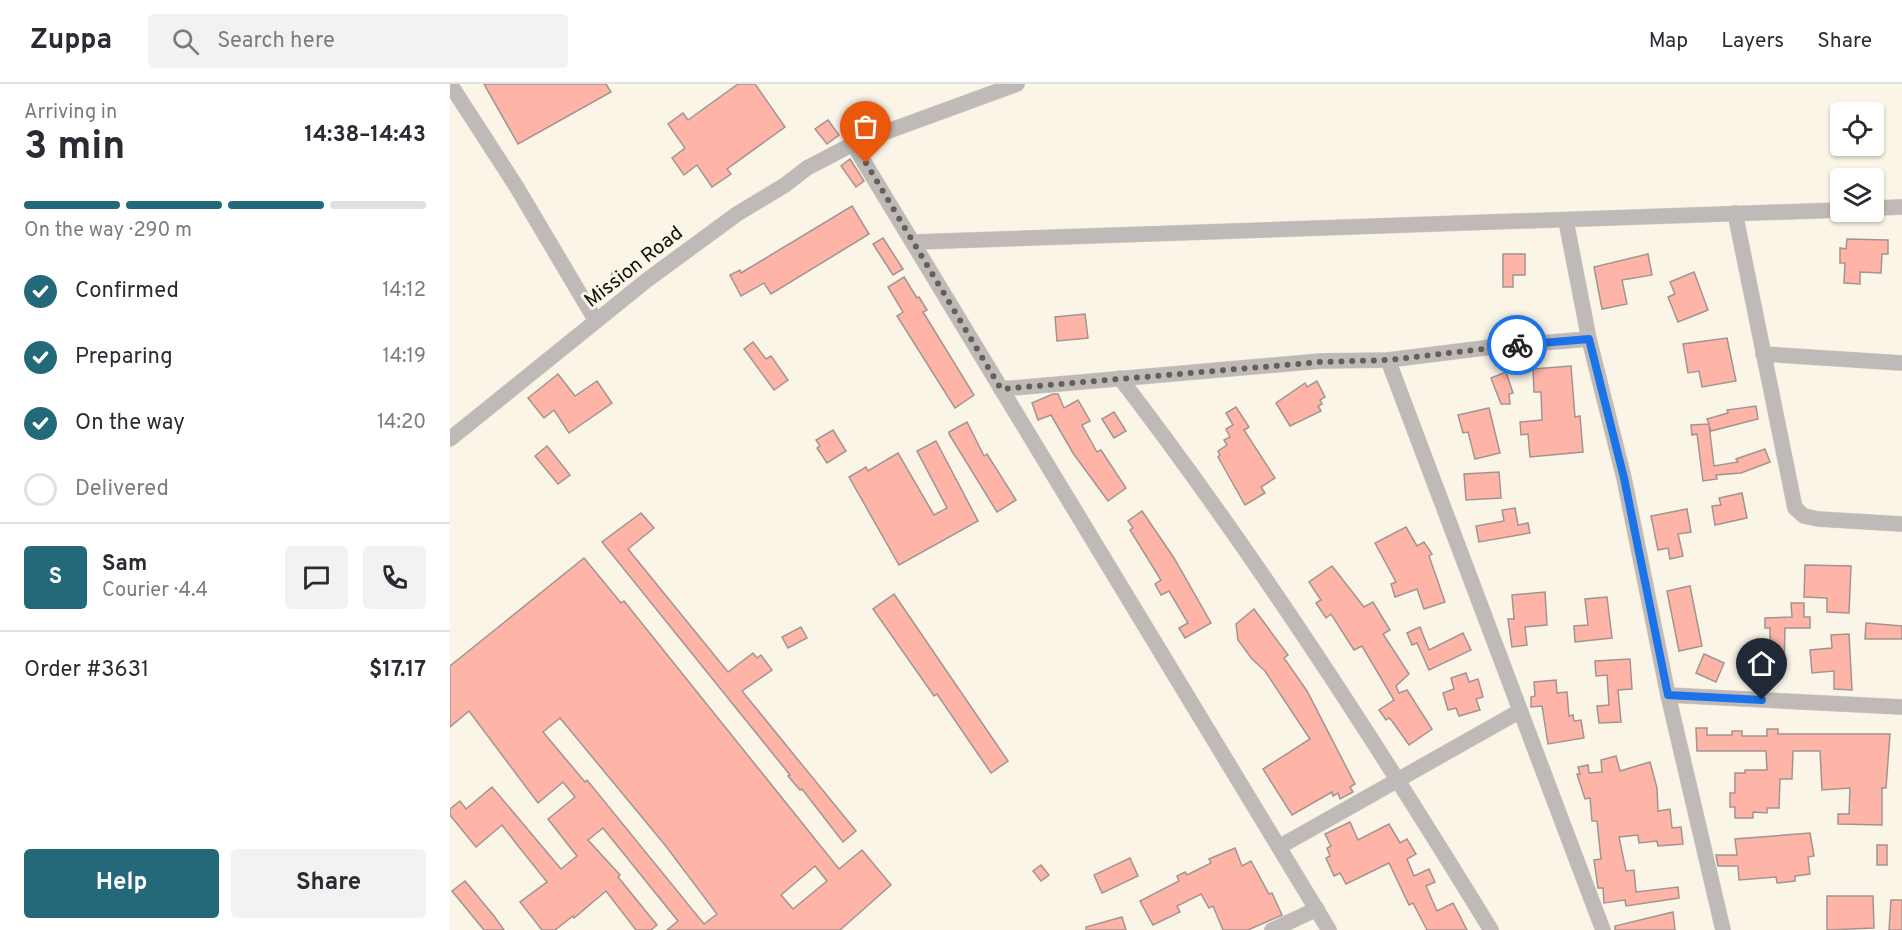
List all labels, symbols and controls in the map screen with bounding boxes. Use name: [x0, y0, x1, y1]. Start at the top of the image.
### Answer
search box: [148, 14, 568, 68]
text: Zuppa: [30, 23, 112, 59]
icon: search: [169, 25, 202, 58]
text: Search here: [217, 28, 335, 55]
text: Map: [1649, 28, 1688, 55]
text: Layers: [1721, 28, 1784, 55]
text: Share: [1817, 28, 1872, 55]
text: Arriving in: [24, 100, 117, 126]
pin: [840, 101, 891, 163]
map controls: [1830, 102, 1884, 222]
button: locate: [1830, 102, 1884, 156]
icon: bag: [849, 110, 882, 143]
text: 14:38–14:43: [304, 122, 426, 149]
text: 3 min: [24, 124, 125, 173]
button: layers: [1830, 168, 1884, 222]
text: On the way · 290 m: [24, 218, 192, 244]
street label: Mission Road: [580, 221, 689, 314]
icon: check: [24, 275, 57, 308]
text: Confirmed: [75, 278, 179, 305]
text: 14:12: [382, 278, 426, 304]
courier: [1487, 315, 1547, 375]
icon: bike: [1501, 329, 1534, 362]
icon: check: [24, 341, 57, 374]
text: Preparing: [75, 344, 173, 371]
text: 14:19: [383, 344, 426, 370]
icon: check: [24, 407, 57, 440]
text: On the way: [75, 410, 185, 437]
text: 14:20: [377, 410, 426, 436]
text: Delivered: [75, 476, 169, 503]
button: chat: [285, 546, 348, 609]
button: phone: [363, 546, 426, 609]
text: Sam: [102, 551, 147, 578]
text: S: [49, 564, 62, 591]
text: Courier · 4.4: [102, 578, 208, 604]
pin: [1736, 638, 1787, 700]
icon: home: [1745, 647, 1778, 680]
text: Order #3631: [24, 657, 149, 684]
text: $17.17: [369, 657, 426, 684]
button: Help: [24, 849, 219, 918]
button: Share: [231, 849, 426, 918]

